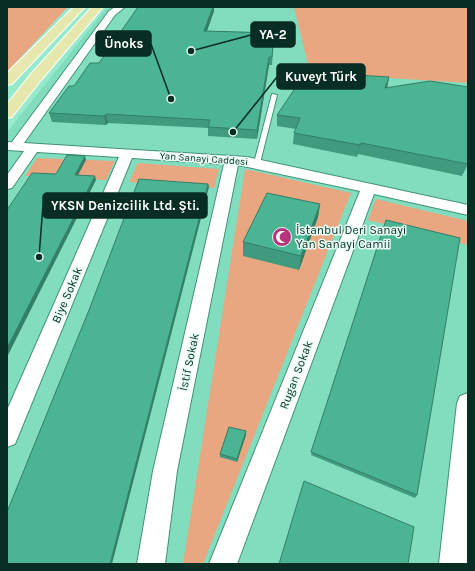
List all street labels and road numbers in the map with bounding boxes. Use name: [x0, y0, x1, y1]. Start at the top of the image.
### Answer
street label: Yan Sanayi Caddesi: [159, 150, 249, 168]
street label: Biye Sokak: [49, 265, 85, 325]
street label: İstif Sokak: [176, 332, 202, 392]
street label: Rugan Sokak: [277, 339, 316, 411]

